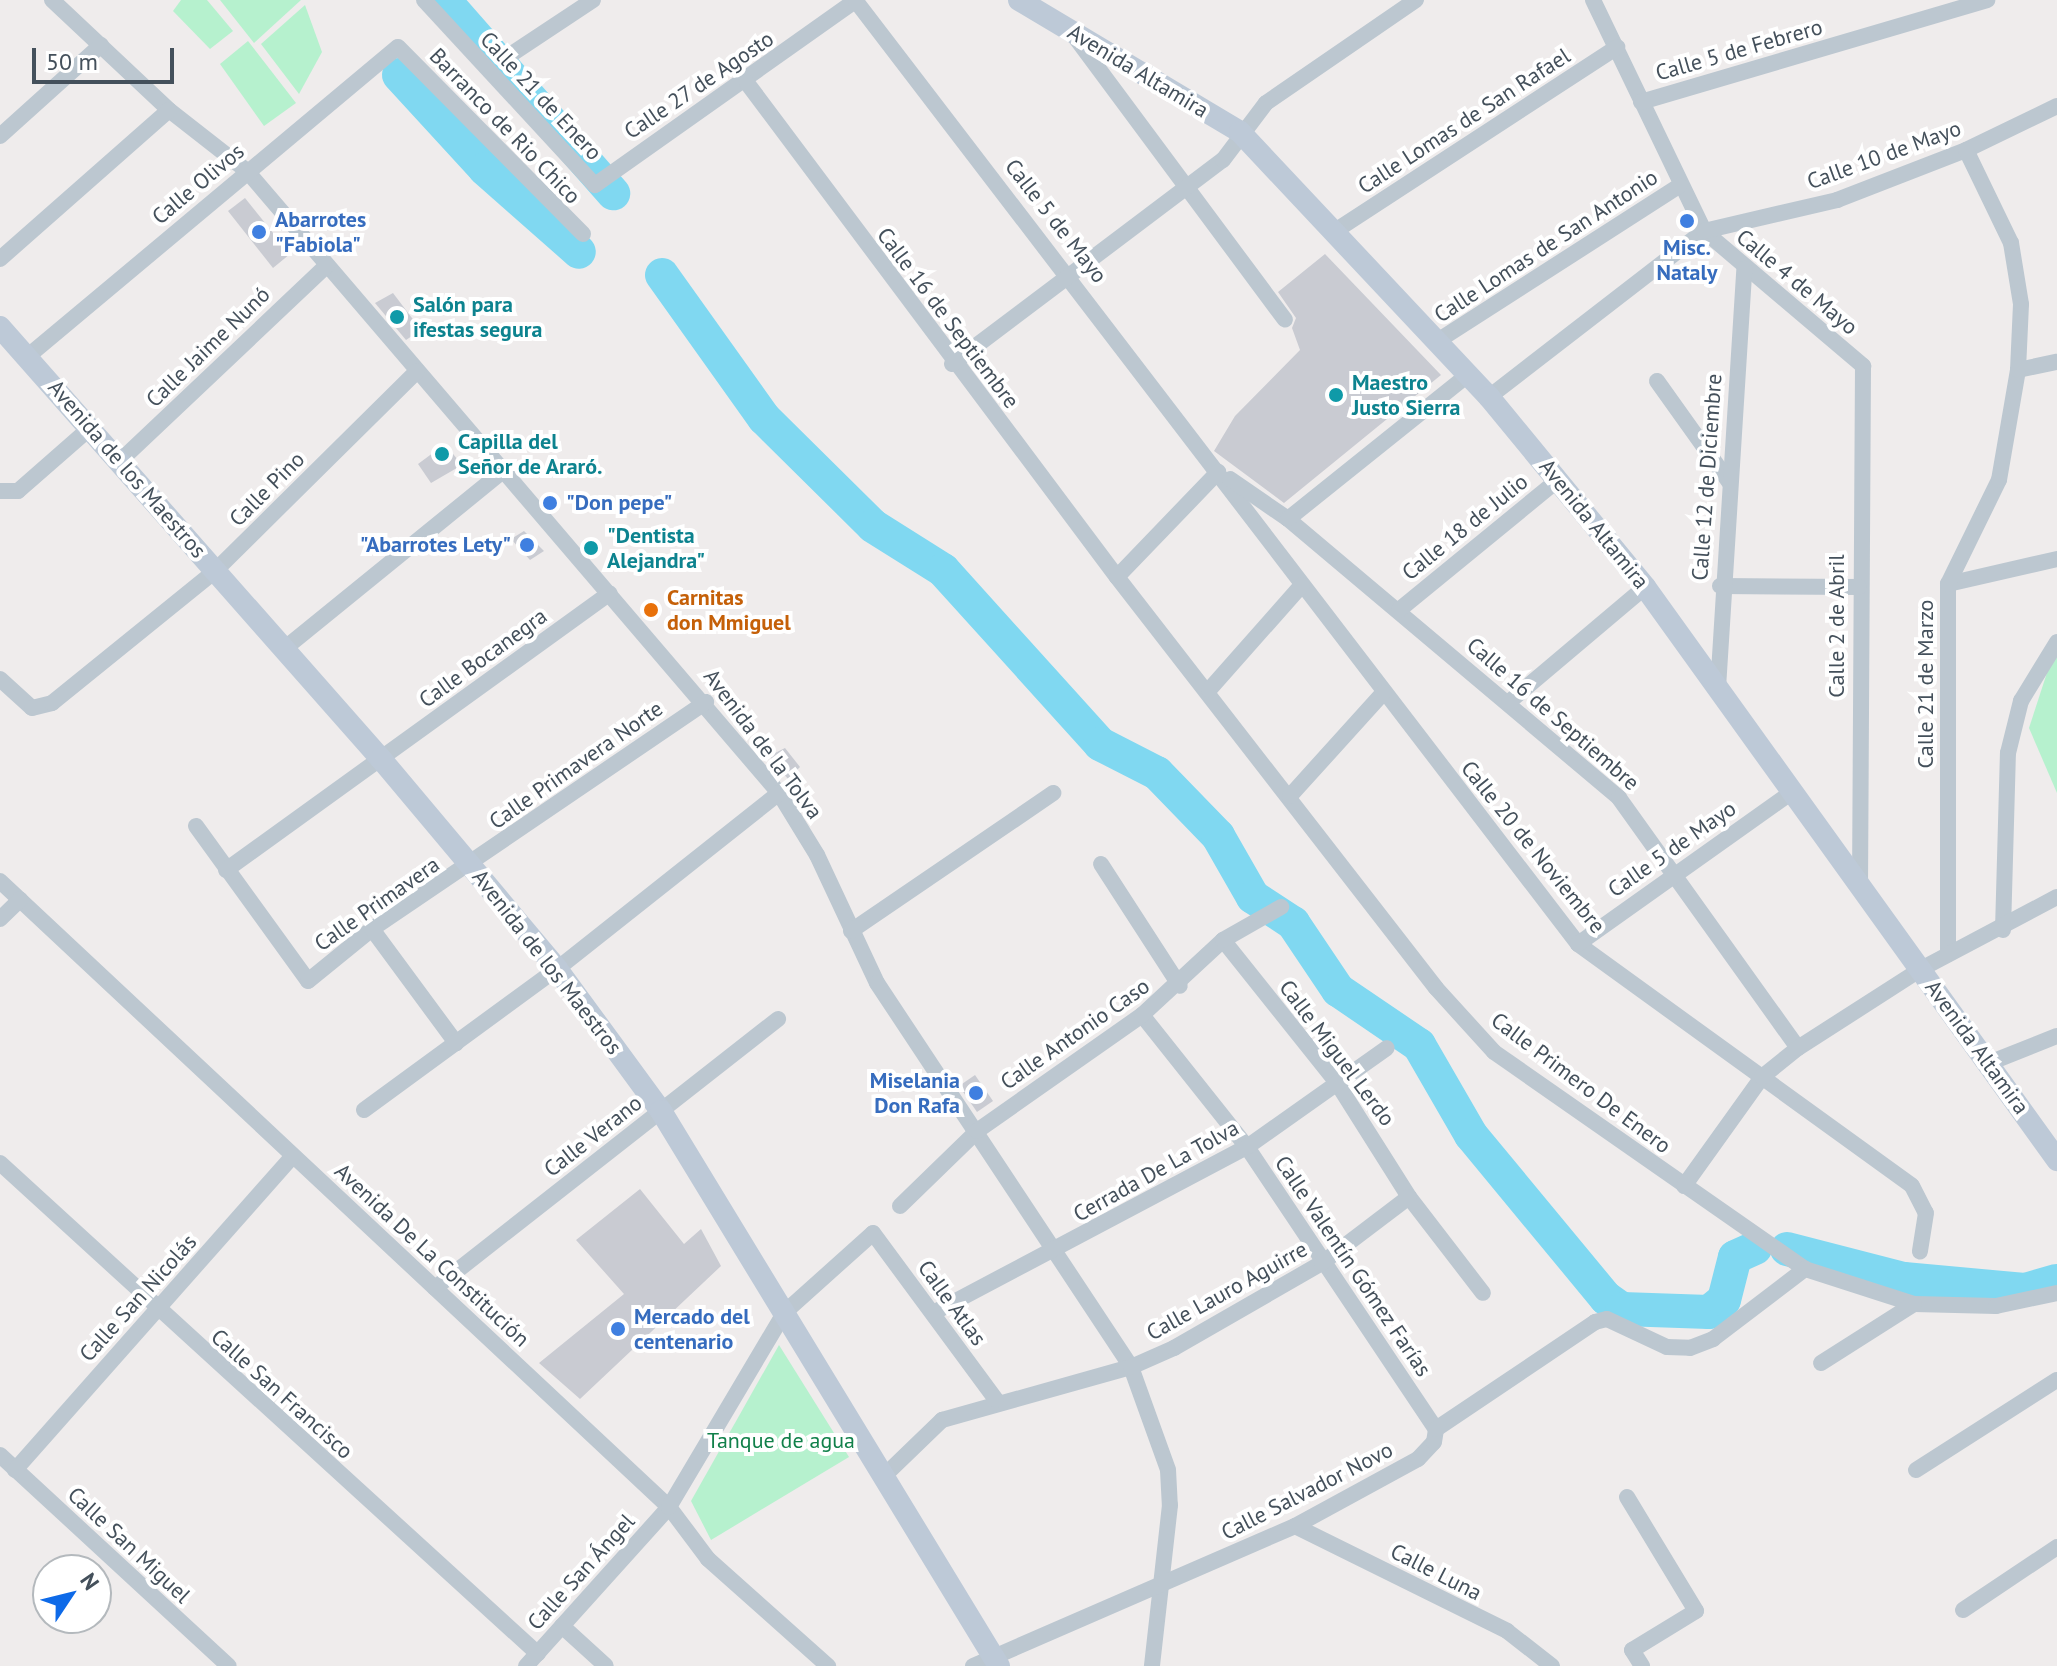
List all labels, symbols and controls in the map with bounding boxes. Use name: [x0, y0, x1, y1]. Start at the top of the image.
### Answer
street label: Calle 5 de Febrero: [1653, 14, 1825, 86]
street label: Avenida Altamira: [1063, 18, 1213, 124]
street label: Calle 27 de Agosto: [619, 25, 779, 145]
street label: Calle 21 de Enero: [475, 26, 607, 166]
scale bar: [36, 32, 178, 82]
street label: Barranco de Rio Chico: [424, 43, 586, 209]
street label: Calle Lomas de San Rafael: [1353, 43, 1575, 199]
text: 50 m: [46, 46, 98, 77]
street label: Calle 10 de Mayo: [1803, 115, 1965, 195]
street label: Calle Olivos: [147, 138, 249, 230]
street label: Calle 5 de Mayo: [999, 154, 1113, 288]
street label: Calle Lomas de San Antonio: [1429, 164, 1663, 328]
place label: Abarrotes "Fabiola": [275, 206, 366, 258]
marker: Misc. Nataly: [1678, 212, 1696, 230]
street label: Calle 16 de Septiembre: [871, 222, 1025, 414]
marker: Abarrotes "Fabiola": [250, 223, 268, 241]
street label: Calle 4 de Mayo: [1731, 224, 1863, 340]
place label: Misc. Nataly: [1657, 234, 1717, 286]
street label: Calle Jaime Nunó: [141, 281, 275, 413]
place label: Salón para ifestas segura: [413, 291, 542, 342]
marker: Salón para ifestas segura: [388, 308, 406, 326]
place label: Maestro Justo Sierra: [1352, 369, 1461, 420]
street label: Calle 12 de Diciembre: [1687, 373, 1727, 581]
street label: Avenida de los Maestros: [43, 375, 211, 563]
marker: Maestro Justo Sierra: [1327, 386, 1345, 404]
place label: Capilla del Señor de Araró.: [458, 428, 603, 480]
marker: Capilla del Señor de Araró.: [433, 445, 451, 463]
street label: Calle Pino: [224, 446, 310, 532]
street label: Avenida Altamira: [1533, 454, 1655, 594]
street label: Calle 18 de Julio: [1397, 468, 1533, 586]
place label: "Don pepe": [566, 490, 672, 516]
marker: "Don pepe": [541, 494, 559, 512]
place label: "Dentista Alejandra": [607, 522, 705, 574]
place label: "Abarrotes Lety": [360, 532, 511, 558]
marker: "Abarrotes Lety": [518, 536, 536, 554]
marker: "Dentista Alejandra": [582, 539, 600, 557]
street label: Calle 2 de Abril: [1824, 554, 1850, 698]
place label: Carnitas don Mmiguel: [667, 584, 791, 636]
street label: Calle 21 de Marzo: [1913, 600, 1939, 768]
marker: Carnitas don Mmiguel: [642, 601, 660, 619]
street label: Calle Bocanegra: [414, 603, 552, 713]
street label: Calle 16 de Septiembre: [1462, 632, 1644, 796]
street label: Avenida de la Tolva: [698, 664, 828, 824]
street label: Calle Primavera Norte: [484, 695, 668, 835]
street label: Calle 20 de Noviembre: [1455, 755, 1611, 939]
street label: Calle 5 de Mayo: [1603, 795, 1741, 903]
street label: Calle Primavera: [309, 851, 445, 957]
street label: Avenida de los Maestros: [467, 864, 627, 1060]
street label: Calle Antonio Caso: [995, 973, 1155, 1095]
street label: Calle Miguel Lerdo: [1274, 975, 1400, 1131]
street label: Avenida Altamira: [1919, 975, 2035, 1119]
street label: Calle Primero De Enero: [1486, 1007, 1676, 1159]
place label: Miselania Don Rafa: [870, 1067, 960, 1118]
marker: Miselania Don Rafa: [967, 1084, 985, 1102]
street label: Calle Verano: [539, 1089, 647, 1183]
street label: Cerrada De La Tolva: [1068, 1114, 1244, 1228]
street label: Calle Valentín Gómez Farías: [1269, 1150, 1437, 1382]
street label: Avenida De La Constitución: [329, 1158, 535, 1352]
street label: Calle San Nicolás: [74, 1229, 202, 1367]
street label: Calle Lauro Aguirre: [1142, 1236, 1312, 1346]
street label: Calle Atlas: [912, 1255, 992, 1351]
place label: Mercado del centenario: [634, 1303, 750, 1354]
marker: Mercado del centenario: [609, 1320, 627, 1338]
street label: Calle San Francisco: [206, 1323, 358, 1465]
park label: Tanque de agua: [707, 1428, 855, 1454]
street label: Calle Salvador Novo: [1217, 1436, 1397, 1546]
street label: Calle San Miguel: [62, 1481, 196, 1609]
street label: Calle San Ángel: [522, 1508, 640, 1636]
street label: Calle Luna: [1386, 1538, 1486, 1606]
north arrow: [32, 1554, 112, 1634]
text: N: [74, 1567, 106, 1595]

